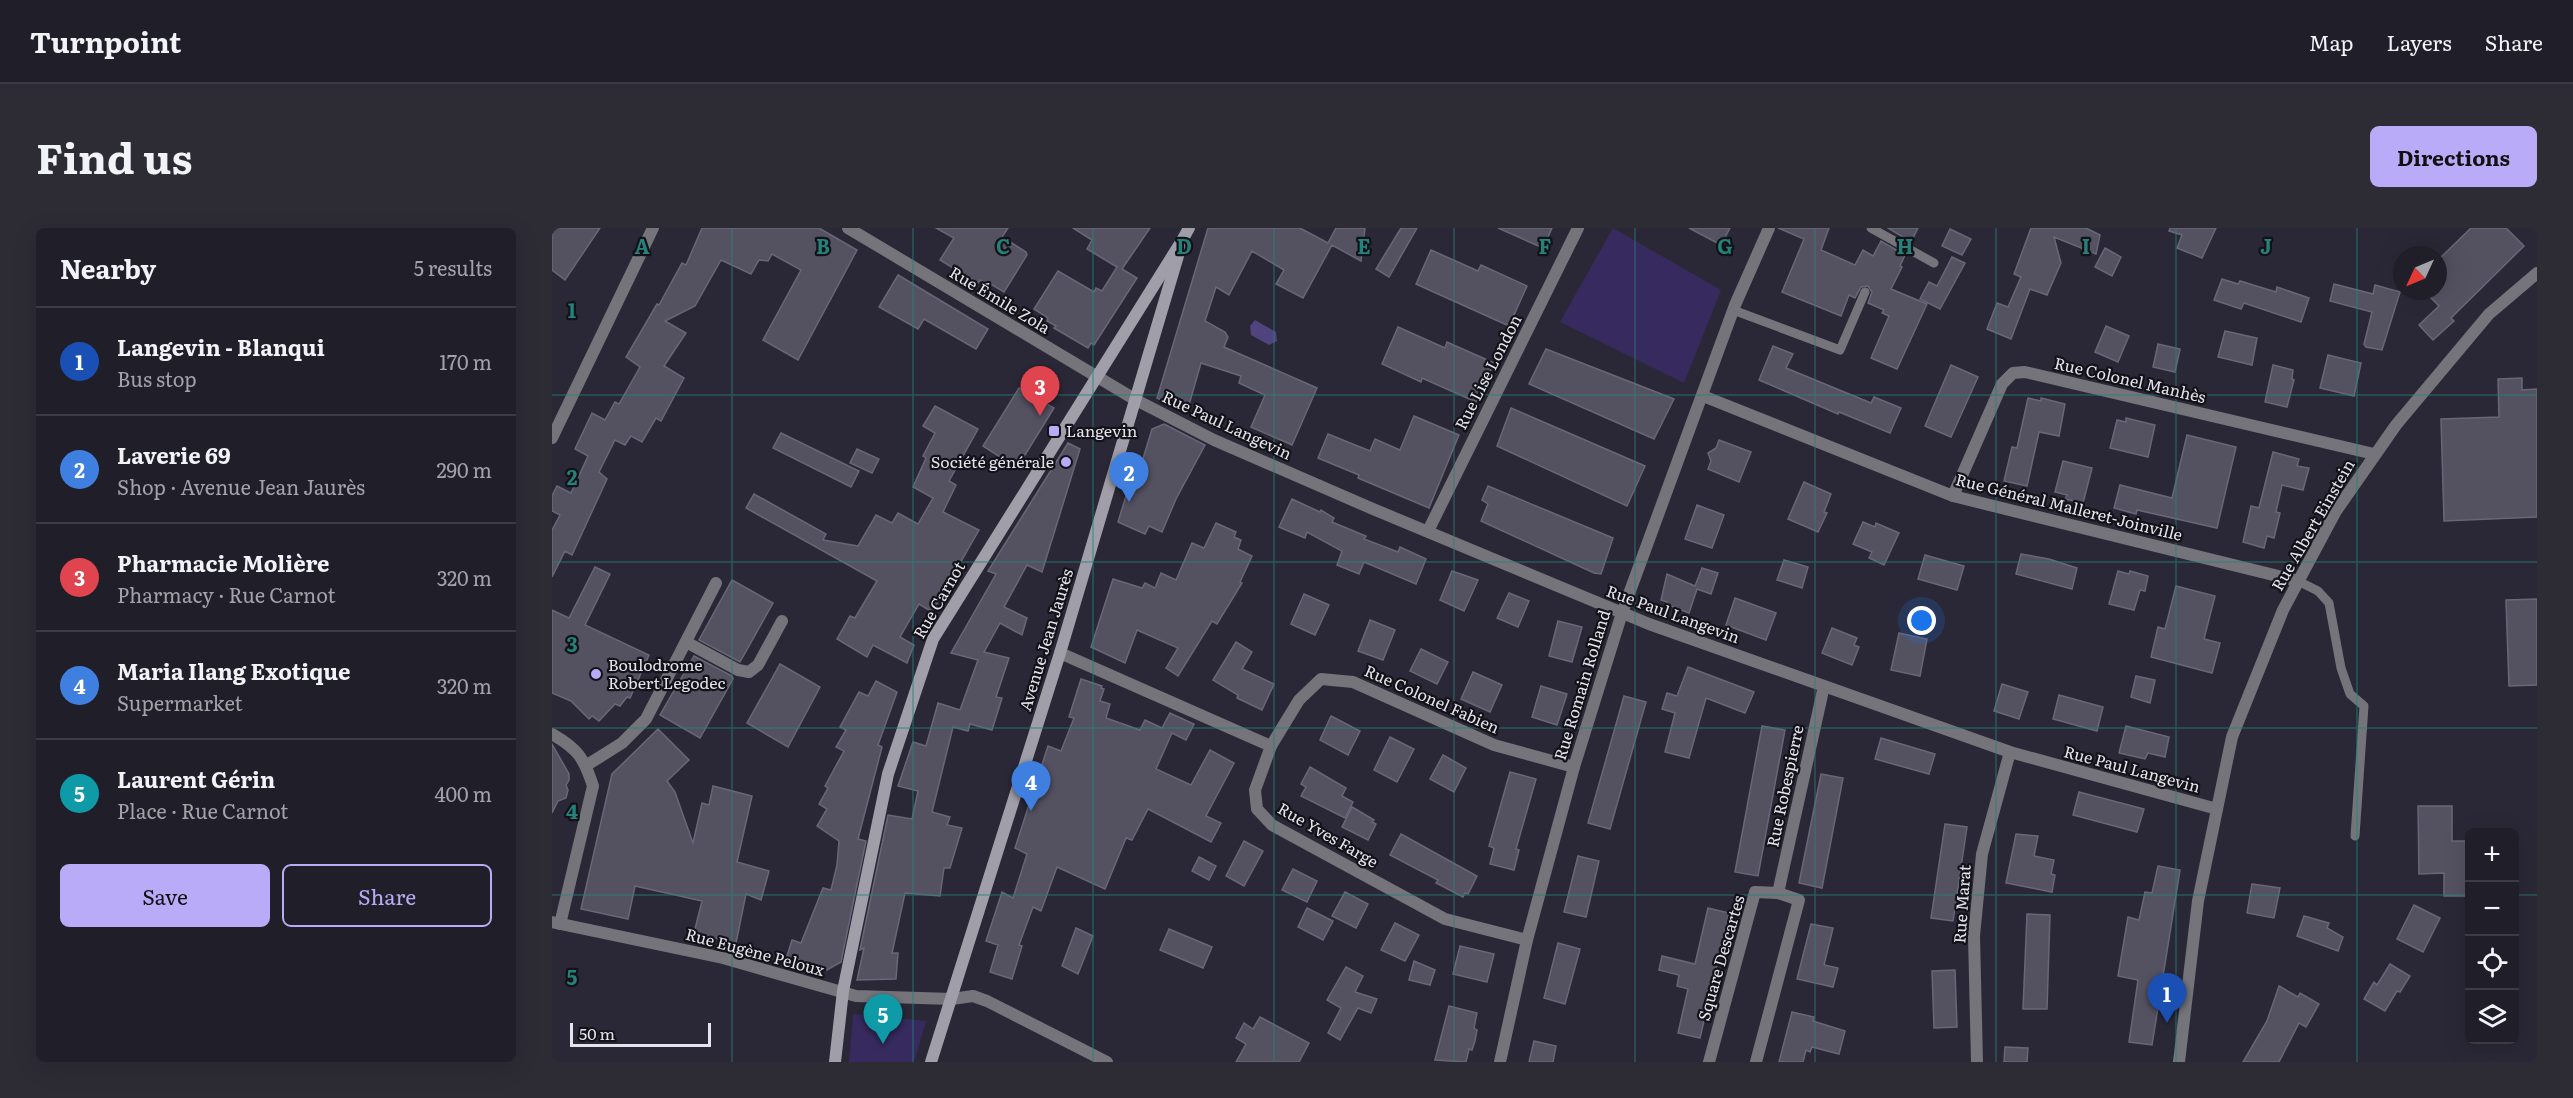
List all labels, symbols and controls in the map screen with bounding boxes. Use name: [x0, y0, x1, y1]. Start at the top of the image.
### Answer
text: Turnpoint: [30, 20, 181, 62]
text: Map: [2309, 26, 2354, 57]
text: Layers: [2387, 26, 2452, 57]
text: Share: [2485, 26, 2543, 57]
text: Find us: [36, 125, 193, 187]
button: Directions: [2370, 126, 2537, 187]
text: A: [634, 230, 650, 260]
text: B: [816, 230, 830, 260]
text: C: [996, 230, 1010, 260]
text: D: [1176, 230, 1192, 260]
text: E: [1357, 230, 1371, 260]
text: F: [1539, 230, 1552, 260]
text: G: [1717, 230, 1733, 260]
text: H: [1897, 230, 1913, 260]
text: I: [2082, 230, 2090, 260]
text: J: [2260, 230, 2272, 260]
north arrow: [2393, 246, 2447, 300]
text: Nearby: [60, 248, 156, 287]
text: 5 results: [414, 252, 492, 282]
street label: Rue Émile Zola: [946, 260, 1056, 339]
text: 1: [568, 294, 576, 324]
street label: Rue Lise London: [1448, 310, 1527, 433]
text: Langevin - Blanqui: [117, 330, 325, 363]
text: 1: [75, 346, 84, 376]
text: 170 m: [439, 346, 492, 376]
street label: Rue Colonel Manhès: [2052, 350, 2208, 408]
text: Bus stop: [117, 363, 197, 393]
pin: 3: [1020, 366, 1060, 416]
street label: Rue Paul Langevin: [1159, 384, 1296, 465]
place label: Langevin: [1066, 418, 1138, 442]
marker: Langevin: [1047, 424, 1061, 438]
text: Laverie 69: [117, 438, 231, 471]
place label: Société générale: [931, 449, 1054, 473]
pin: 2: [1110, 452, 1148, 502]
text: 2: [74, 454, 85, 484]
text: 290 m: [436, 454, 492, 484]
street label: Rue Albert Einstein: [2265, 454, 2360, 595]
marker: Société générale: [1059, 455, 1073, 469]
text: 2: [567, 461, 578, 491]
street label: Rue Général Malleret-Joinville: [1953, 466, 2185, 546]
text: Shop · Avenue Jean Jaurès: [117, 471, 365, 501]
text: Pharmacie Molière: [117, 546, 329, 579]
street label: Rue Carnot: [906, 556, 970, 643]
text: 3: [74, 562, 85, 592]
text: 320 m: [437, 562, 492, 592]
street label: Avenue Jean Jaurès: [1012, 566, 1078, 714]
street label: Rue Paul Langevin: [1603, 578, 1744, 648]
text: Pharmacy · Rue Carnot: [117, 579, 336, 609]
street label: Rue Romain Rolland: [1547, 606, 1615, 763]
your location: [1907, 606, 1936, 635]
text: 3: [566, 628, 578, 658]
place label: Boulodrome Robert Legodec: [608, 652, 726, 694]
text: Maria Ilang Exotique: [117, 654, 350, 687]
street label: Rue Colonel Fabien: [1361, 658, 1504, 739]
marker: Boulodrome Robert Legodec: [589, 667, 603, 681]
text: 4: [73, 670, 86, 700]
text: 320 m: [437, 670, 492, 700]
text: Supermarket: [117, 687, 243, 717]
street label: Rue Robespierre: [1759, 723, 1809, 849]
street label: Rue Paul Langevin: [2061, 738, 2204, 798]
text: Laurent Gérin: [117, 762, 275, 795]
pin: 4: [1012, 762, 1050, 811]
text: 5: [74, 778, 85, 808]
text: 400 m: [434, 778, 492, 808]
text: Place · Rue Carnot: [117, 795, 288, 825]
text: 4: [566, 795, 578, 825]
street label: Rue Yves Farge: [1274, 796, 1383, 873]
map controls: [2465, 828, 2519, 1044]
button: +: [2465, 828, 2519, 882]
street label: Rue Marat: [1946, 863, 1976, 944]
button: Save: [60, 864, 270, 927]
button: Share: [282, 864, 492, 927]
button: −: [2465, 882, 2519, 936]
street label: Square Descartes: [1691, 892, 1749, 1023]
street label: Rue Eugène Peloux: [683, 921, 828, 981]
button: locate: [2465, 936, 2519, 990]
text: 5: [567, 961, 578, 991]
pin: 1: [2148, 974, 2186, 1023]
button: layers: [2465, 990, 2519, 1044]
pin: 5: [864, 994, 902, 1044]
scale bar: [570, 1020, 711, 1048]
text: 50 m: [579, 1021, 615, 1045]

